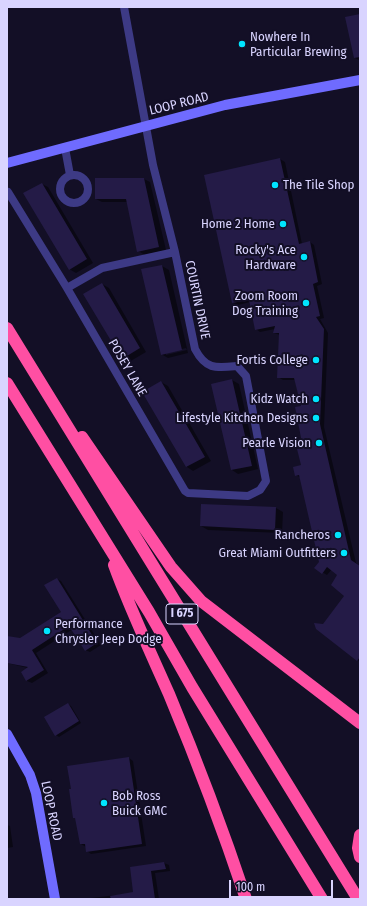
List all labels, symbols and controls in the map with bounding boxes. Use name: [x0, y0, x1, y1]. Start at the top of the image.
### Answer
place label: Nowhere In Particular Brewing: [250, 29, 347, 60]
marker: Nowhere In Particular Brewing: [237, 39, 247, 49]
street label: LOOP ROAD: [148, 89, 210, 119]
place label: The Tile Shop: [283, 177, 355, 193]
marker: The Tile Shop: [270, 180, 280, 190]
place label: Home 2 Home: [201, 216, 275, 232]
marker: Home 2 Home: [278, 219, 288, 229]
place label: Rocky's Ace Hardware: [235, 242, 296, 273]
marker: Rocky's Ace Hardware: [299, 252, 309, 262]
street label: COURTIN DRIVE: [181, 259, 213, 341]
place label: Zoom Room Dog Training: [232, 288, 298, 319]
marker: Zoom Room Dog Training: [301, 298, 311, 308]
street label: POSEY LANE: [104, 337, 150, 399]
place label: Fortis College: [237, 352, 308, 368]
marker: Fortis College: [311, 355, 321, 365]
place label: Kidz Watch: [251, 391, 308, 407]
marker: Kidz Watch: [311, 394, 321, 404]
place label: Lifestyle Kitchen Designs: [176, 410, 308, 426]
marker: Lifestyle Kitchen Designs: [311, 413, 321, 423]
place label: Pearle Vision: [242, 435, 311, 451]
marker: Pearle Vision: [314, 438, 324, 448]
place label: Rancheros: [274, 527, 330, 543]
marker: Rancheros: [333, 530, 343, 540]
place label: Great Miami Outfitters: [219, 545, 336, 561]
marker: Great Miami Outfitters: [339, 548, 349, 558]
road number: I 675: [166, 604, 198, 624]
place label: Performance Chrysler Jeep Dodge: [55, 616, 162, 647]
marker: Performance Chrysler Jeep Dodge: [42, 626, 52, 636]
street label: LOOP ROAD: [37, 780, 65, 842]
place label: Bob Ross Buick GMC: [112, 788, 167, 819]
marker: Bob Ross Buick GMC: [99, 798, 109, 808]
scale bar: [231, 872, 335, 898]
text: 100 m: [236, 880, 265, 894]

